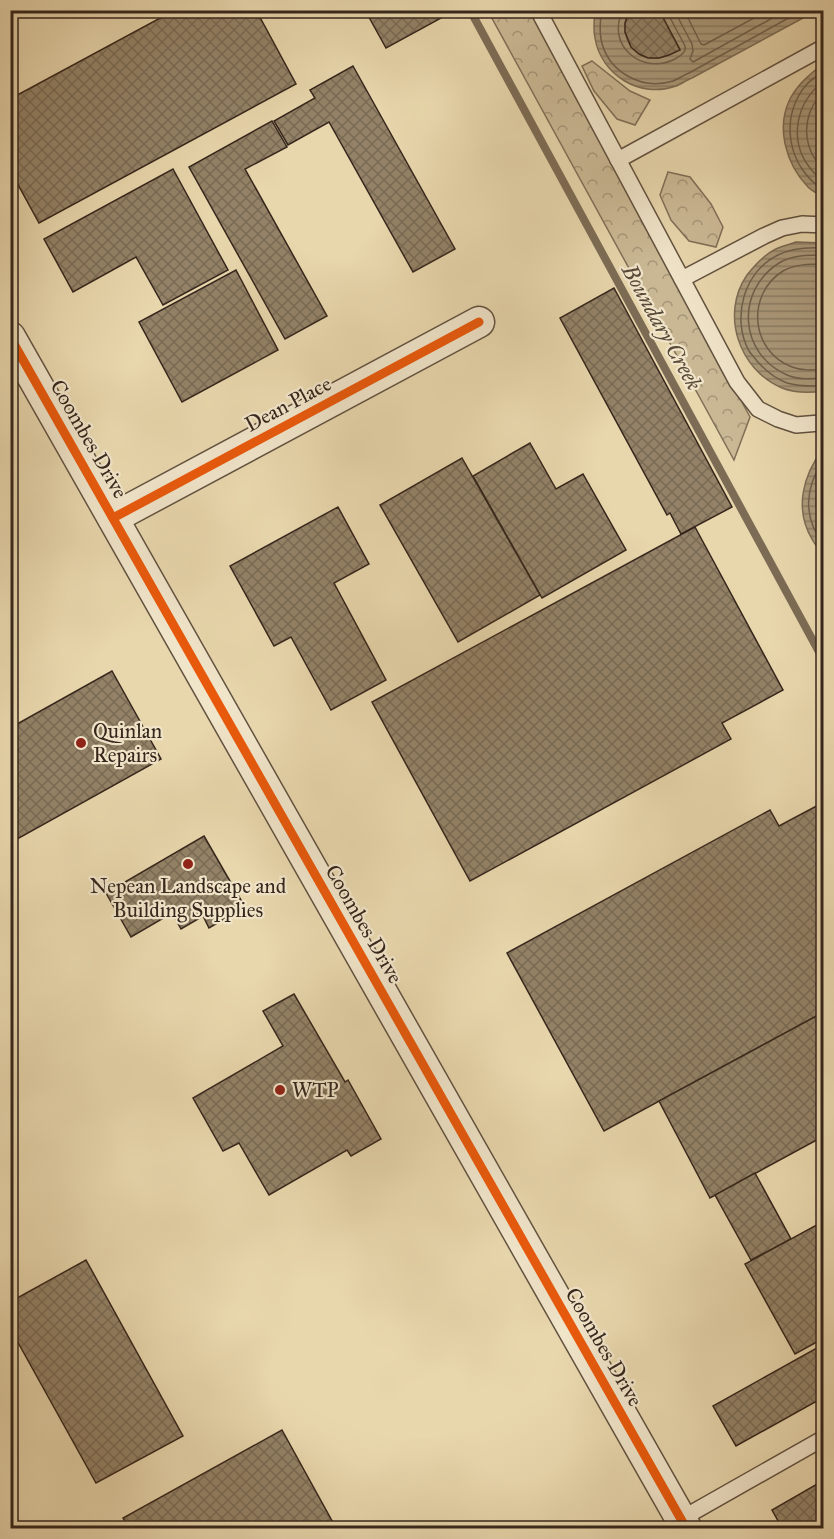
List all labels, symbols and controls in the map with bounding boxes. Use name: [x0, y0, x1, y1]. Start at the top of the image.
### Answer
water label: Boundary Creek: [616, 258, 708, 395]
street label: Dean Place: [240, 370, 336, 438]
street label: Coombes Drive: [45, 375, 134, 503]
place label: Quinlan Repairs: [93, 718, 162, 768]
marker: Quinlan Repairs: [74, 736, 88, 750]
marker: Nepean Landscape and Building Supplies: [181, 857, 195, 871]
street label: Coombes Drive: [320, 860, 409, 988]
place label: Nepean Landscape and Building Supplies: [90, 873, 287, 923]
place label: WTP: [292, 1077, 339, 1103]
marker: WTP: [273, 1083, 287, 1097]
street label: Coombes Drive: [560, 1283, 649, 1411]

